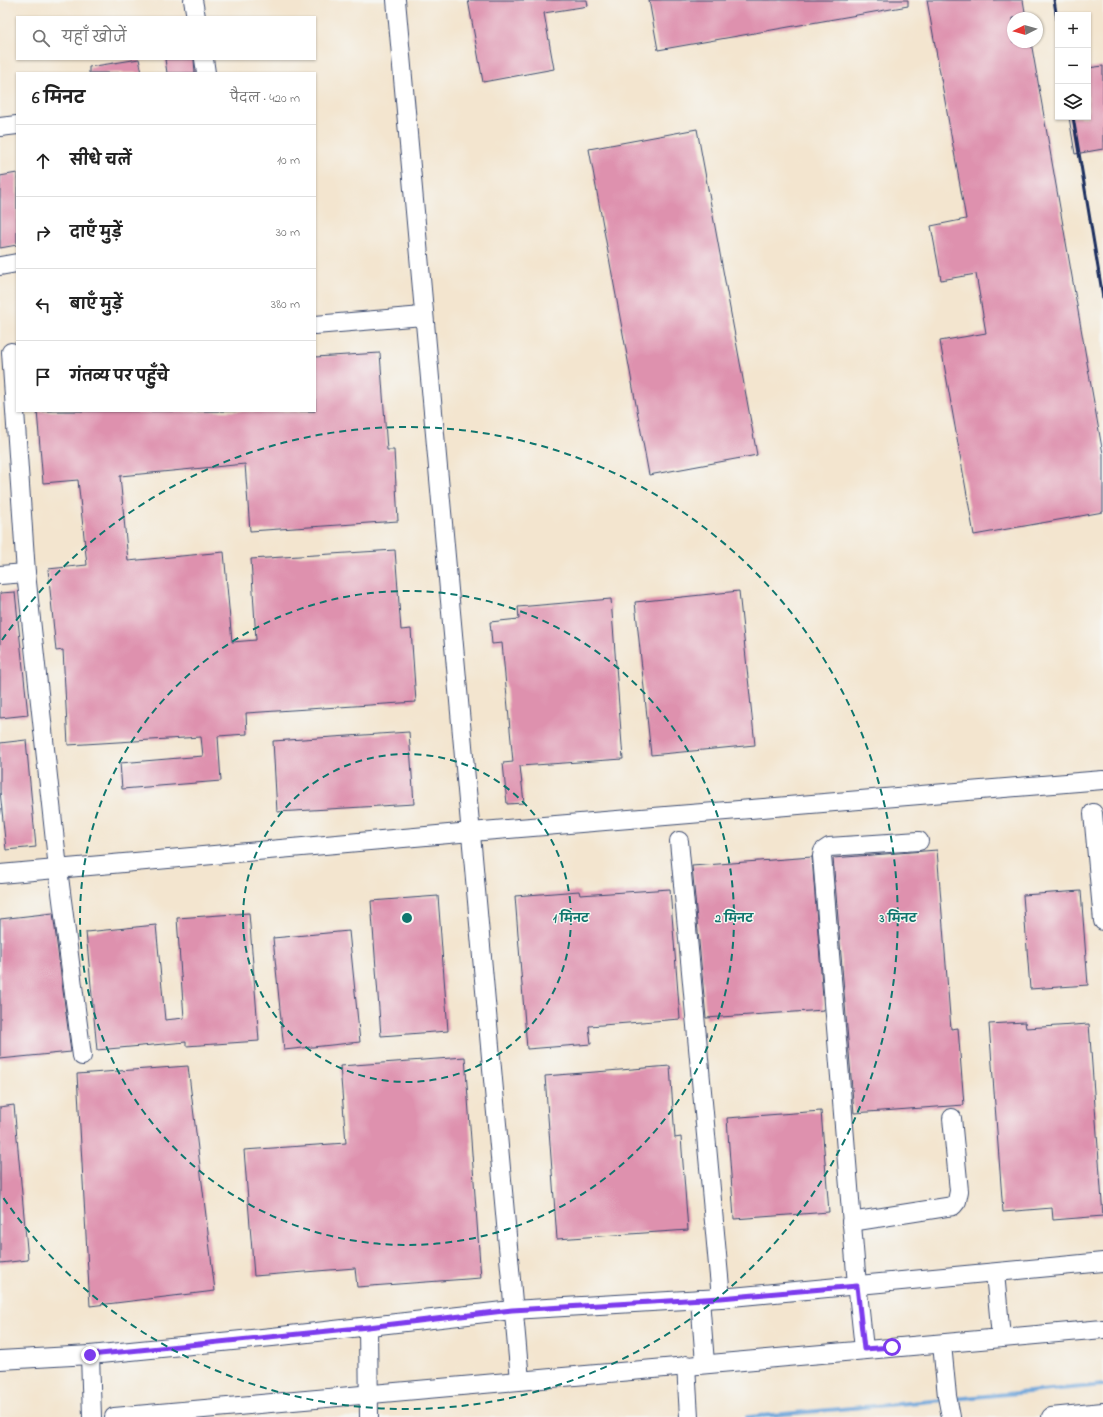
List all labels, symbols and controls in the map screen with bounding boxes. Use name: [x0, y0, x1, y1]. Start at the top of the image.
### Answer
north arrow: [1007, 12, 1043, 48]
map controls: [1055, 12, 1091, 120]
button: +: [1055, 12, 1091, 48]
search box: [16, 16, 316, 60]
icon: search: [30, 27, 52, 49]
text: यहाँ खोजें: [62, 27, 126, 49]
button: −: [1055, 48, 1091, 84]
button: layers: [1055, 84, 1091, 120]
text: 6 मिनट: [32, 86, 85, 111]
text: पैदल · 420 m: [230, 89, 300, 108]
icon: ahead: [32, 150, 54, 172]
text: सीधे चलें: [70, 150, 131, 172]
text: 10 m: [277, 151, 300, 170]
icon: right: [32, 222, 54, 244]
text: दाएँ मुड़ें: [70, 222, 122, 244]
text: 30 m: [276, 223, 300, 242]
icon: left: [32, 294, 54, 316]
text: बाएँ मुड़ें: [70, 294, 123, 316]
text: 380 m: [271, 295, 300, 314]
icon: arrive: [32, 366, 54, 388]
text: गंतव्य पर पहुँचे: [70, 366, 169, 388]
text: 1 मिनट: [553, 909, 590, 928]
text: 2 मिनट: [714, 909, 754, 928]
text: 3 मिनट: [878, 909, 918, 928]
centre of rings: [400, 911, 414, 925]
route start: [883, 1338, 901, 1356]
route end: [81, 1346, 99, 1364]

